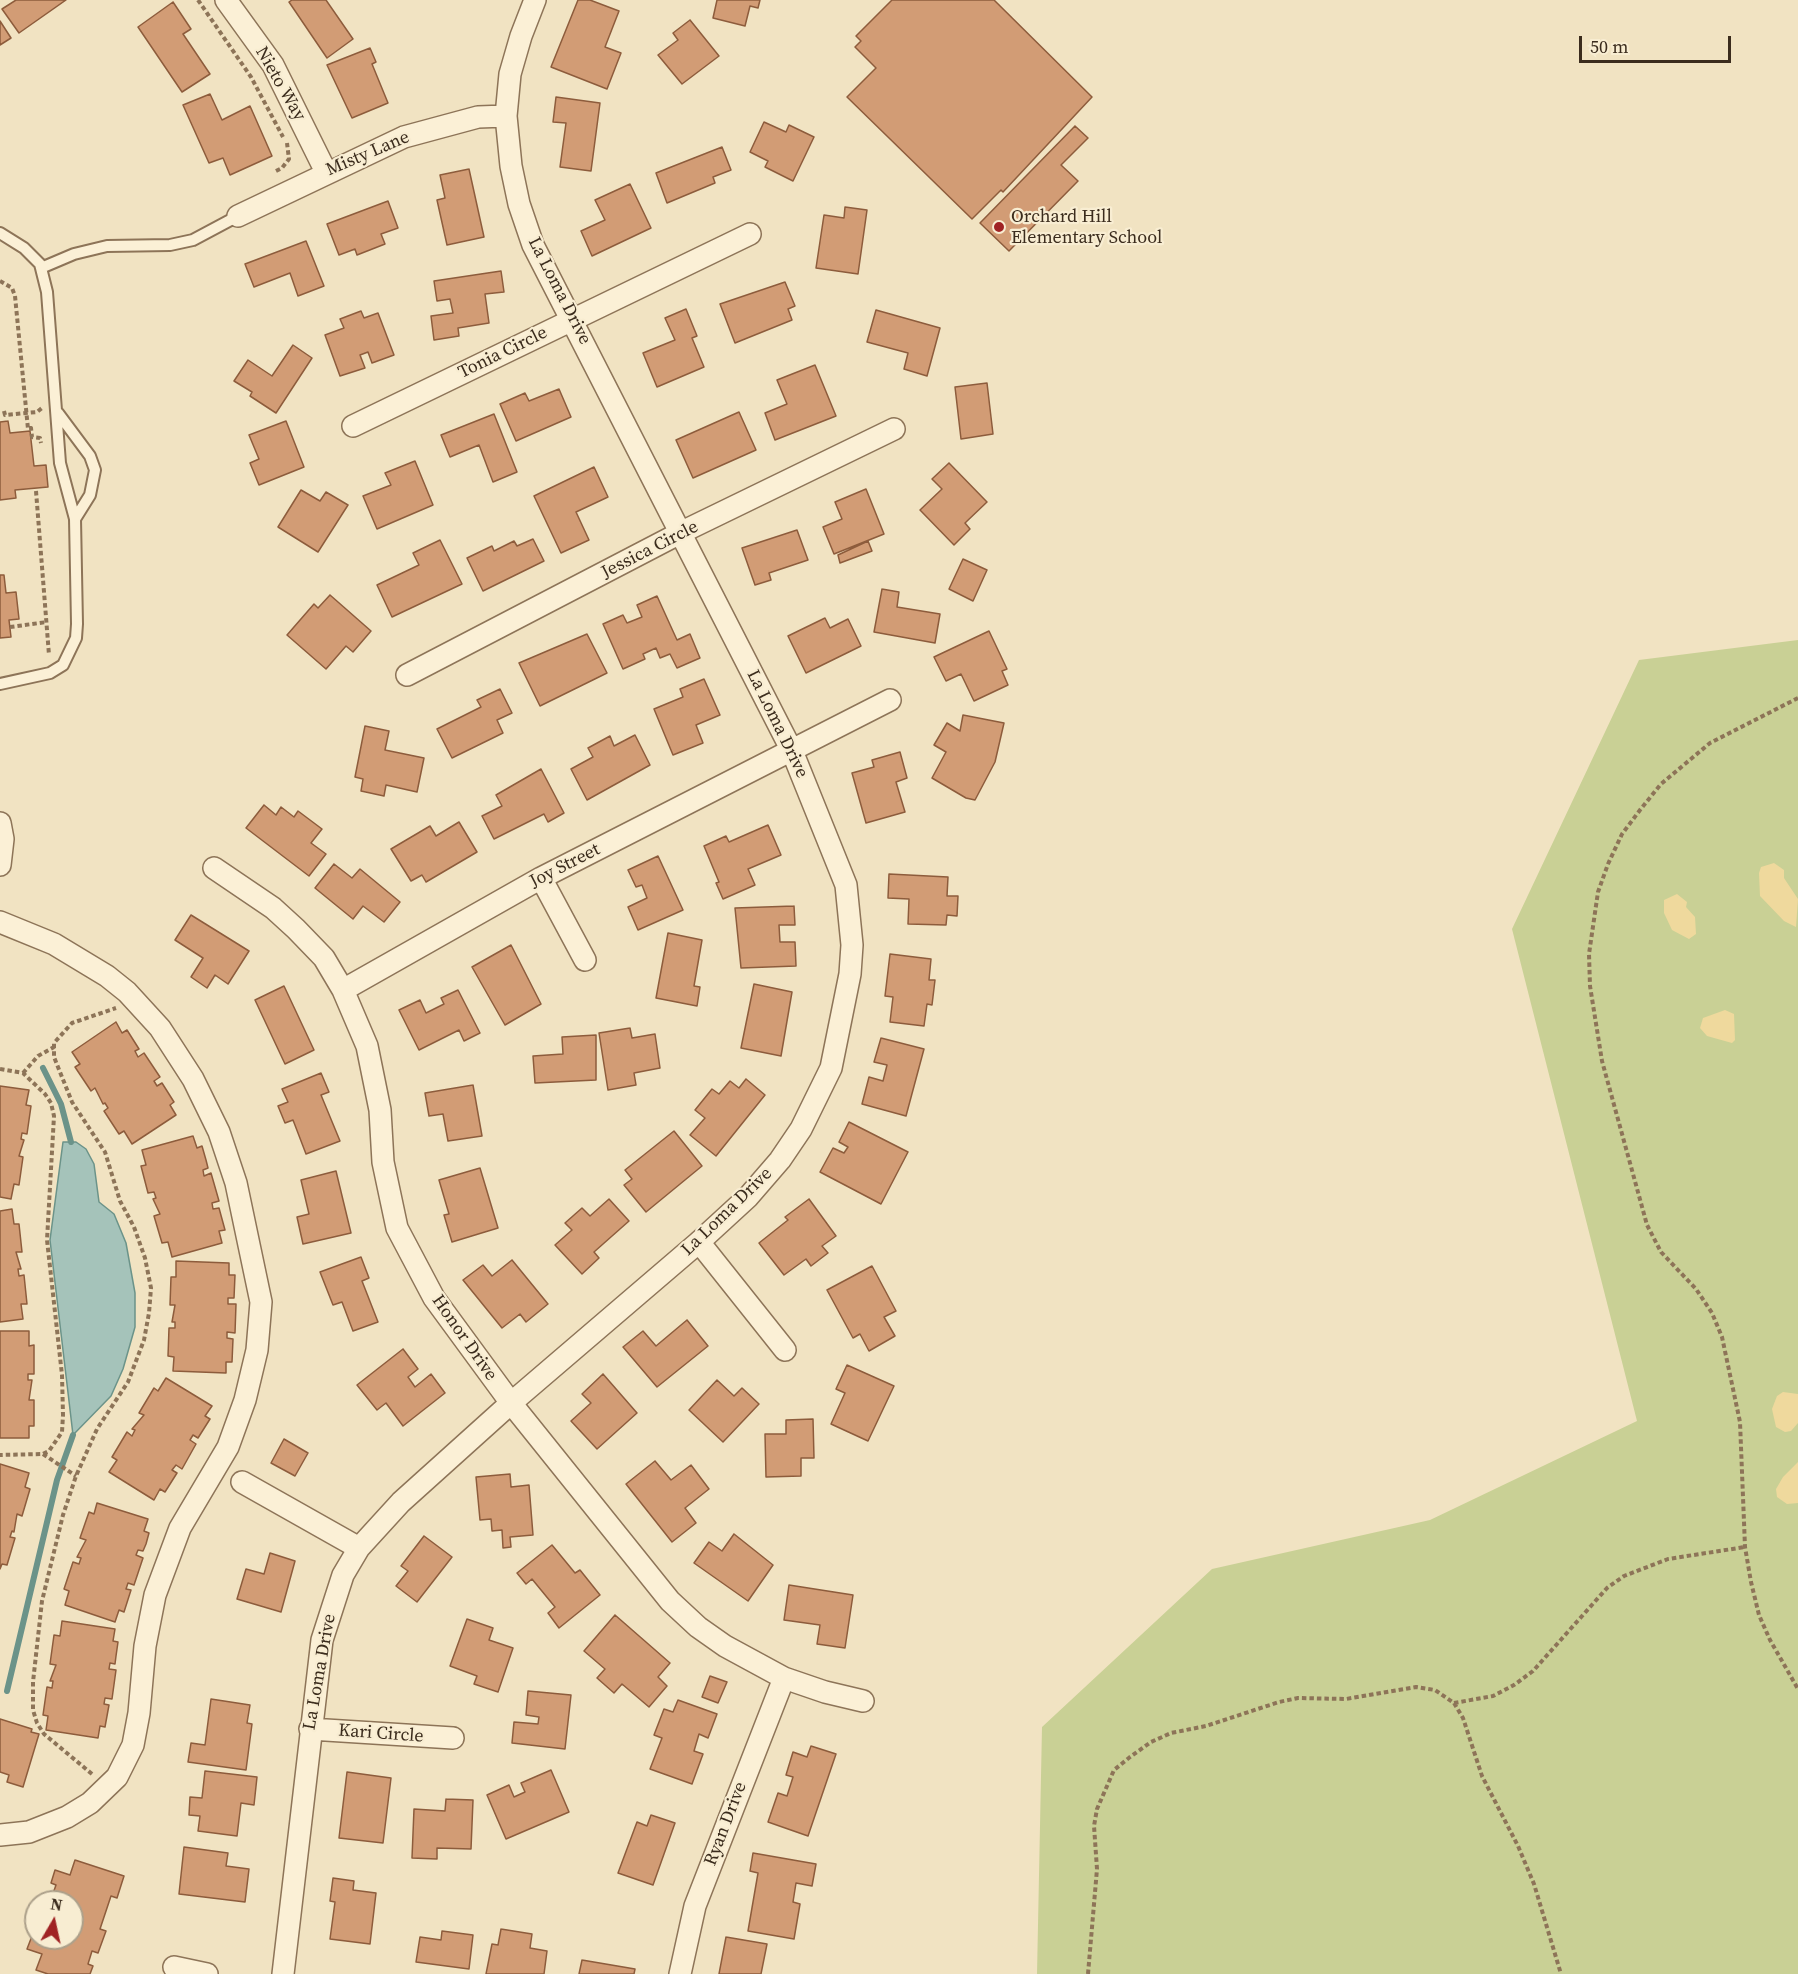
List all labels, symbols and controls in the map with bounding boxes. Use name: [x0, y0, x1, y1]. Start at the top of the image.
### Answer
scale bar: [1582, 24, 1734, 62]
text: 50 m: [1590, 34, 1628, 59]
street label: Nieto Way: [250, 43, 310, 125]
street label: Misty Lane: [323, 127, 413, 181]
place label: Orchard Hill Elementary School: [1011, 206, 1162, 248]
marker: Orchard Hill Elementary School: [992, 220, 1006, 234]
street label: La Loma Drive: [523, 234, 595, 348]
street label: Tonia Circle: [455, 322, 551, 384]
street label: Jessica Circle: [598, 516, 702, 584]
street label: La Loma Drive: [742, 666, 812, 782]
street label: Joy Street: [526, 839, 604, 893]
street label: La Loma Drive: [677, 1163, 777, 1261]
street label: Honor Drive: [427, 1291, 501, 1385]
street label: La Loma Drive: [299, 1612, 341, 1732]
street label: Kari Circle: [338, 1720, 424, 1748]
street label: Ryan Drive: [700, 1779, 752, 1869]
north arrow: [24, 1890, 84, 1950]
text: N: [49, 1892, 64, 1916]

